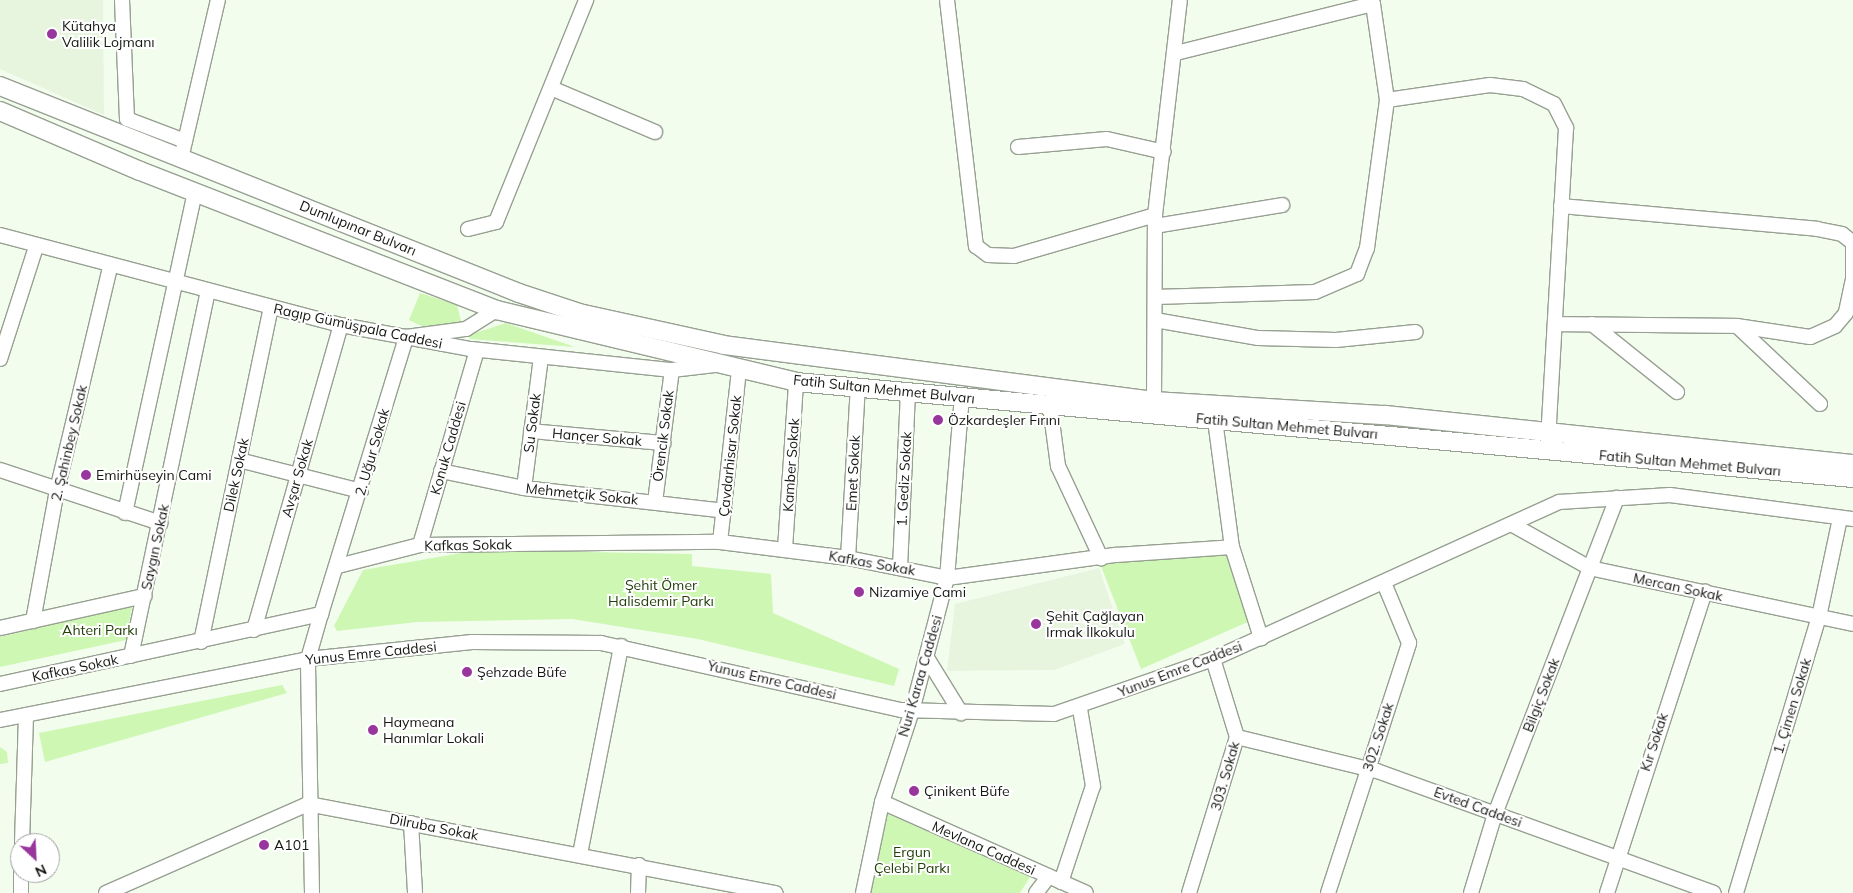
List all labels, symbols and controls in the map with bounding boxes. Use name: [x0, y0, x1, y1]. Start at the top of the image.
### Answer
place label: Kütahya Valilik Lojmanı: [62, 18, 155, 50]
marker: Kütahya Valilik Lojmanı: [46, 28, 58, 40]
street label: Dumlupınar Bulvarı: [297, 197, 419, 259]
street label: Ragıp Gümüşpala Caddesi: [272, 300, 444, 352]
street label: Fatih Sultan Mehmet Bulvarı: [792, 371, 976, 407]
street label: 2. Şahinbey Sokak: [47, 383, 91, 503]
street label: Örencik Sokak: [649, 389, 677, 483]
street label: Su Sokak: [520, 392, 544, 454]
street label: Çavdarhisar Sokak: [715, 394, 745, 518]
street label: Konuk Caddesi: [427, 399, 469, 497]
street label: 2. Uğur Sokak: [351, 406, 393, 498]
street label: Fatih Sultan Mehmet Bulvarı: [1195, 410, 1379, 442]
place label: Özkardeşler Fırını: [948, 412, 1060, 428]
marker: Özkardeşler Fırını: [932, 414, 944, 426]
street label: Kamber Sokak: [779, 418, 803, 512]
street label: Hançer Sokak: [551, 425, 643, 449]
street label: 1. Gediz Sokak: [893, 431, 915, 527]
street label: Emet Sokak: [843, 435, 863, 511]
street label: Dilek Sokak: [220, 437, 252, 513]
street label: Avşar Sokak: [278, 437, 316, 519]
street label: Fatih Sultan Mehmet Bulvarı: [1598, 447, 1782, 479]
place label: Emirhüseyin Cami: [96, 467, 212, 483]
marker: Emirhüseyin Cami: [80, 469, 92, 481]
street label: Mehmetçik Sokak: [525, 480, 639, 508]
street label: Saygın Sokak: [138, 502, 172, 592]
street label: Kafkas Sokak: [424, 536, 512, 554]
street label: Kafkas Sokak: [827, 547, 917, 579]
street label: Mercan Sokak: [1632, 569, 1724, 605]
park label: Şehit Ömer Halisdemir Parkı: [608, 577, 714, 610]
place label: Nizamiye Cami: [869, 584, 966, 600]
marker: Nizamiye Cami: [853, 586, 865, 598]
place label: Şehit Çağlayan Irmak İlkokulu: [1046, 608, 1144, 640]
street label: Nuri Karaa Caddesi: [895, 613, 945, 739]
marker: Şehit Çağlayan Irmak İlkokulu: [1030, 618, 1042, 630]
park label: Ahteri Parkı: [62, 622, 138, 638]
street label: Yunus Emre Caddesi: [305, 638, 437, 668]
street label: Yunus Emre Caddesi: [1116, 638, 1244, 700]
street label: Kafkas Sokak: [30, 651, 120, 685]
street label: Bilgiç Sokak: [1519, 656, 1563, 734]
street label: 1. Çimen Sokak: [1769, 656, 1815, 756]
street label: Yunus Emre Caddesi: [706, 657, 838, 703]
place label: Şehzade Büfe: [477, 664, 567, 680]
marker: Şehzade Büfe: [461, 666, 473, 678]
street label: 302. Sokak: [1359, 700, 1397, 774]
street label: Kır Sokak: [1637, 711, 1671, 773]
place label: Haymeana Hanımlar Lokali: [383, 714, 484, 746]
marker: Haymeana Hanımlar Lokali: [367, 724, 379, 736]
street label: 303. Sokak: [1207, 739, 1243, 813]
place label: Çinikent Büfe: [924, 783, 1010, 799]
street label: Evted Caddesi: [1432, 783, 1524, 831]
marker: Çinikent Büfe: [908, 785, 920, 797]
street label: Dilruba Sokak: [388, 810, 480, 844]
street label: Mevlana Caddesi: [930, 818, 1038, 878]
north arrow: [10, 833, 60, 883]
place label: A101: [274, 837, 309, 853]
marker: A101: [258, 839, 270, 851]
park label: Ergun Çelebi Parkı: [874, 844, 950, 876]
text: N: [32, 860, 50, 881]

